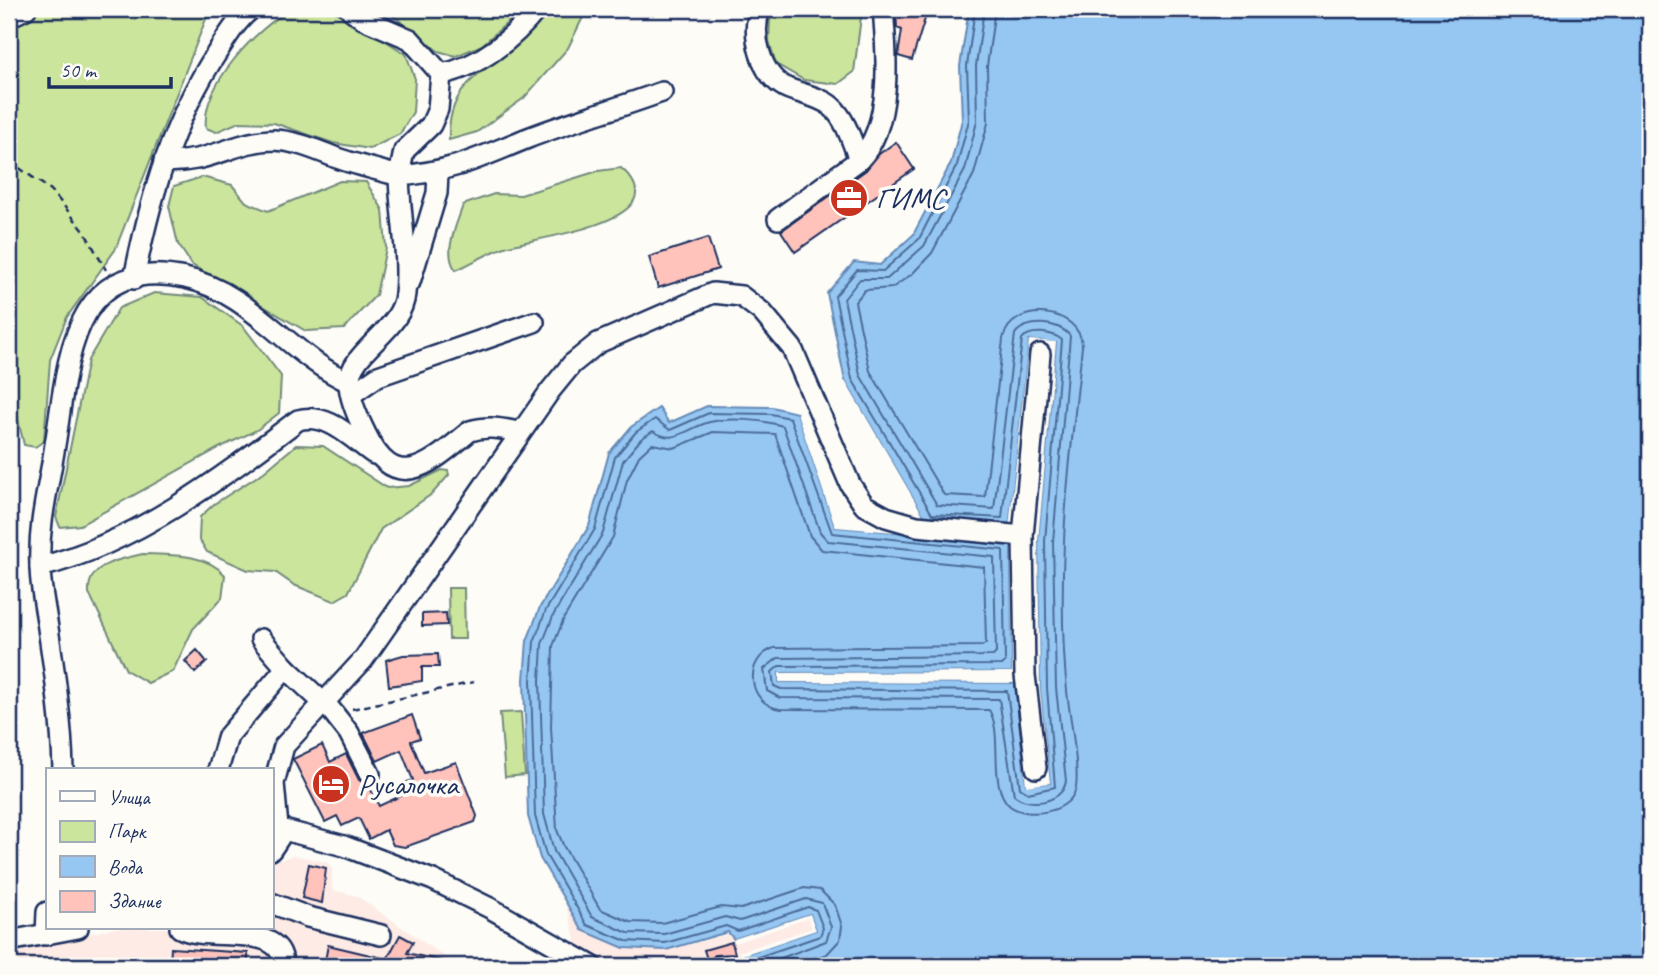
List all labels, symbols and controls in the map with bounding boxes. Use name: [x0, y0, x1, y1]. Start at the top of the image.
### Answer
scale bar: [49, 46, 172, 90]
text: 50 m: [60, 57, 98, 83]
office icon: ГИМС: [828, 177, 870, 219]
place label: ГИМС: [876, 179, 948, 217]
hotel icon: Русалочка: [310, 763, 352, 805]
place label: Русалочка: [358, 765, 460, 803]
legend: [46, 768, 273, 930]
text: Улица: [108, 784, 151, 810]
text: Парк: [108, 818, 148, 844]
text: Вода: [108, 854, 144, 880]
text: Здание: [108, 888, 162, 914]

